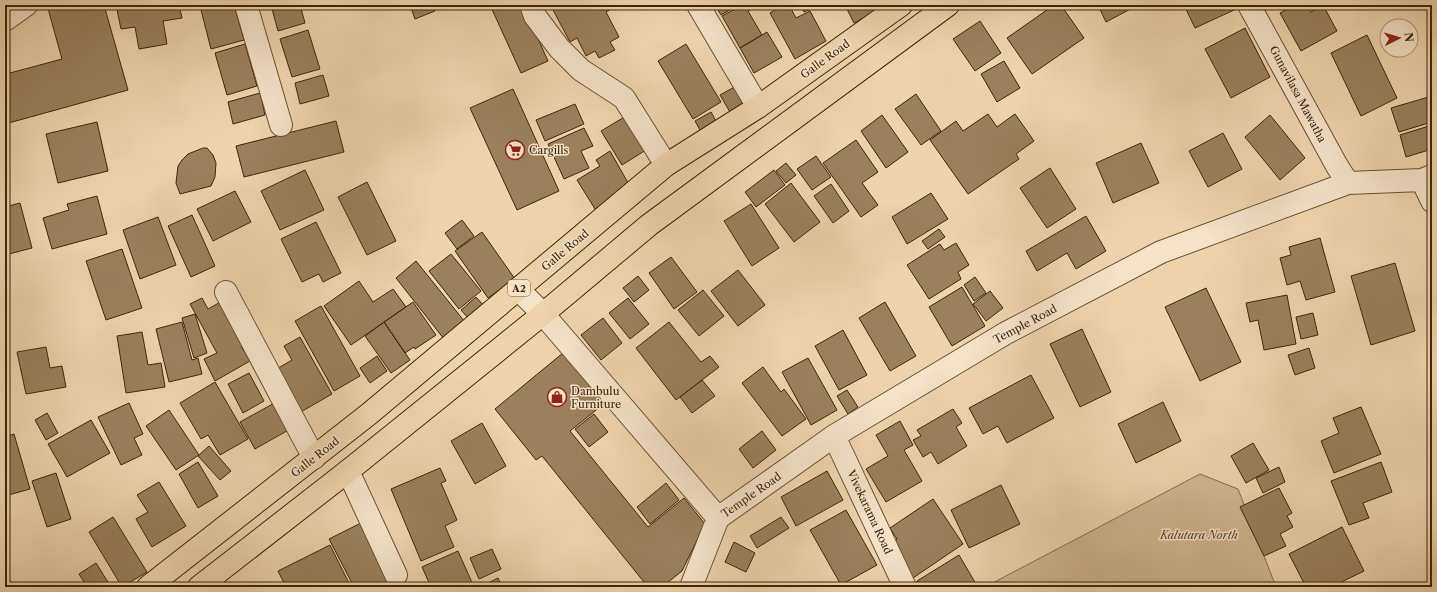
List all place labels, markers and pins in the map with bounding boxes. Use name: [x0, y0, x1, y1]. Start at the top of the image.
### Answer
supermarket icon: Cargills: [504, 139, 526, 161]
place label: Cargills: [529, 143, 569, 157]
place label: Dambulu Furniture: [571, 384, 621, 411]
shop icon: Dambulu Furniture: [546, 386, 568, 408]

